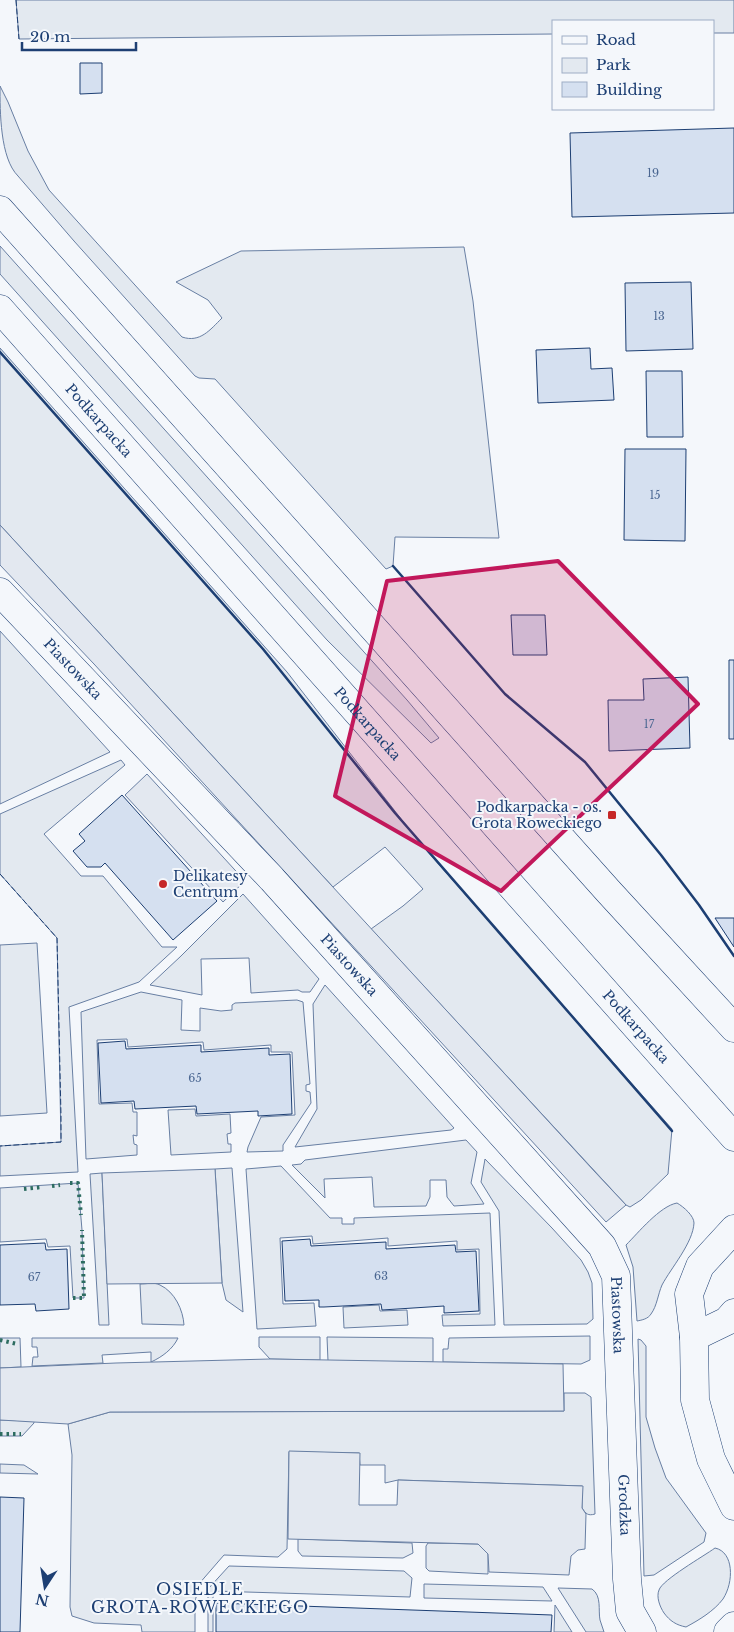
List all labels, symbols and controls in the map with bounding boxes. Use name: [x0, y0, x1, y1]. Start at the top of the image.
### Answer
scale bar: [22, 20, 136, 52]
legend: [552, 20, 714, 110]
text: 20 m: [30, 27, 70, 46]
text: Road: [596, 30, 636, 49]
text: Park: [596, 55, 632, 74]
text: Building: [596, 80, 663, 99]
house number: 19: [647, 166, 659, 180]
house number: 13: [653, 309, 665, 323]
street label: Podkarpacka: [62, 380, 136, 461]
house number: 15: [649, 488, 661, 502]
street label: Piastowska: [40, 635, 106, 703]
street label: Podkarpacka: [330, 683, 405, 764]
house number: 17: [644, 717, 655, 731]
place label: Podkarpacka - os. Grota Roweckiego: [471, 798, 602, 832]
marker: Podkarpacka - os. Grota Roweckiego: [606, 809, 618, 821]
place label: Delikatesy Centrum: [173, 867, 248, 901]
marker: Delikatesy Centrum: [157, 878, 169, 890]
street label: Piastowska: [317, 930, 382, 1000]
street label: Podkarpacka: [599, 986, 674, 1067]
house number: 65: [188, 1071, 202, 1085]
house number: 63: [374, 1269, 388, 1283]
house number: 67: [28, 1270, 41, 1284]
street label: Piastowska: [607, 1276, 628, 1354]
street label: Grodzka: [614, 1474, 634, 1536]
north arrow: [20, 1562, 70, 1612]
district label: OSIEDLE GROTA-ROWECKIEGO: [91, 1579, 309, 1617]
text: N: [34, 1590, 51, 1610]

